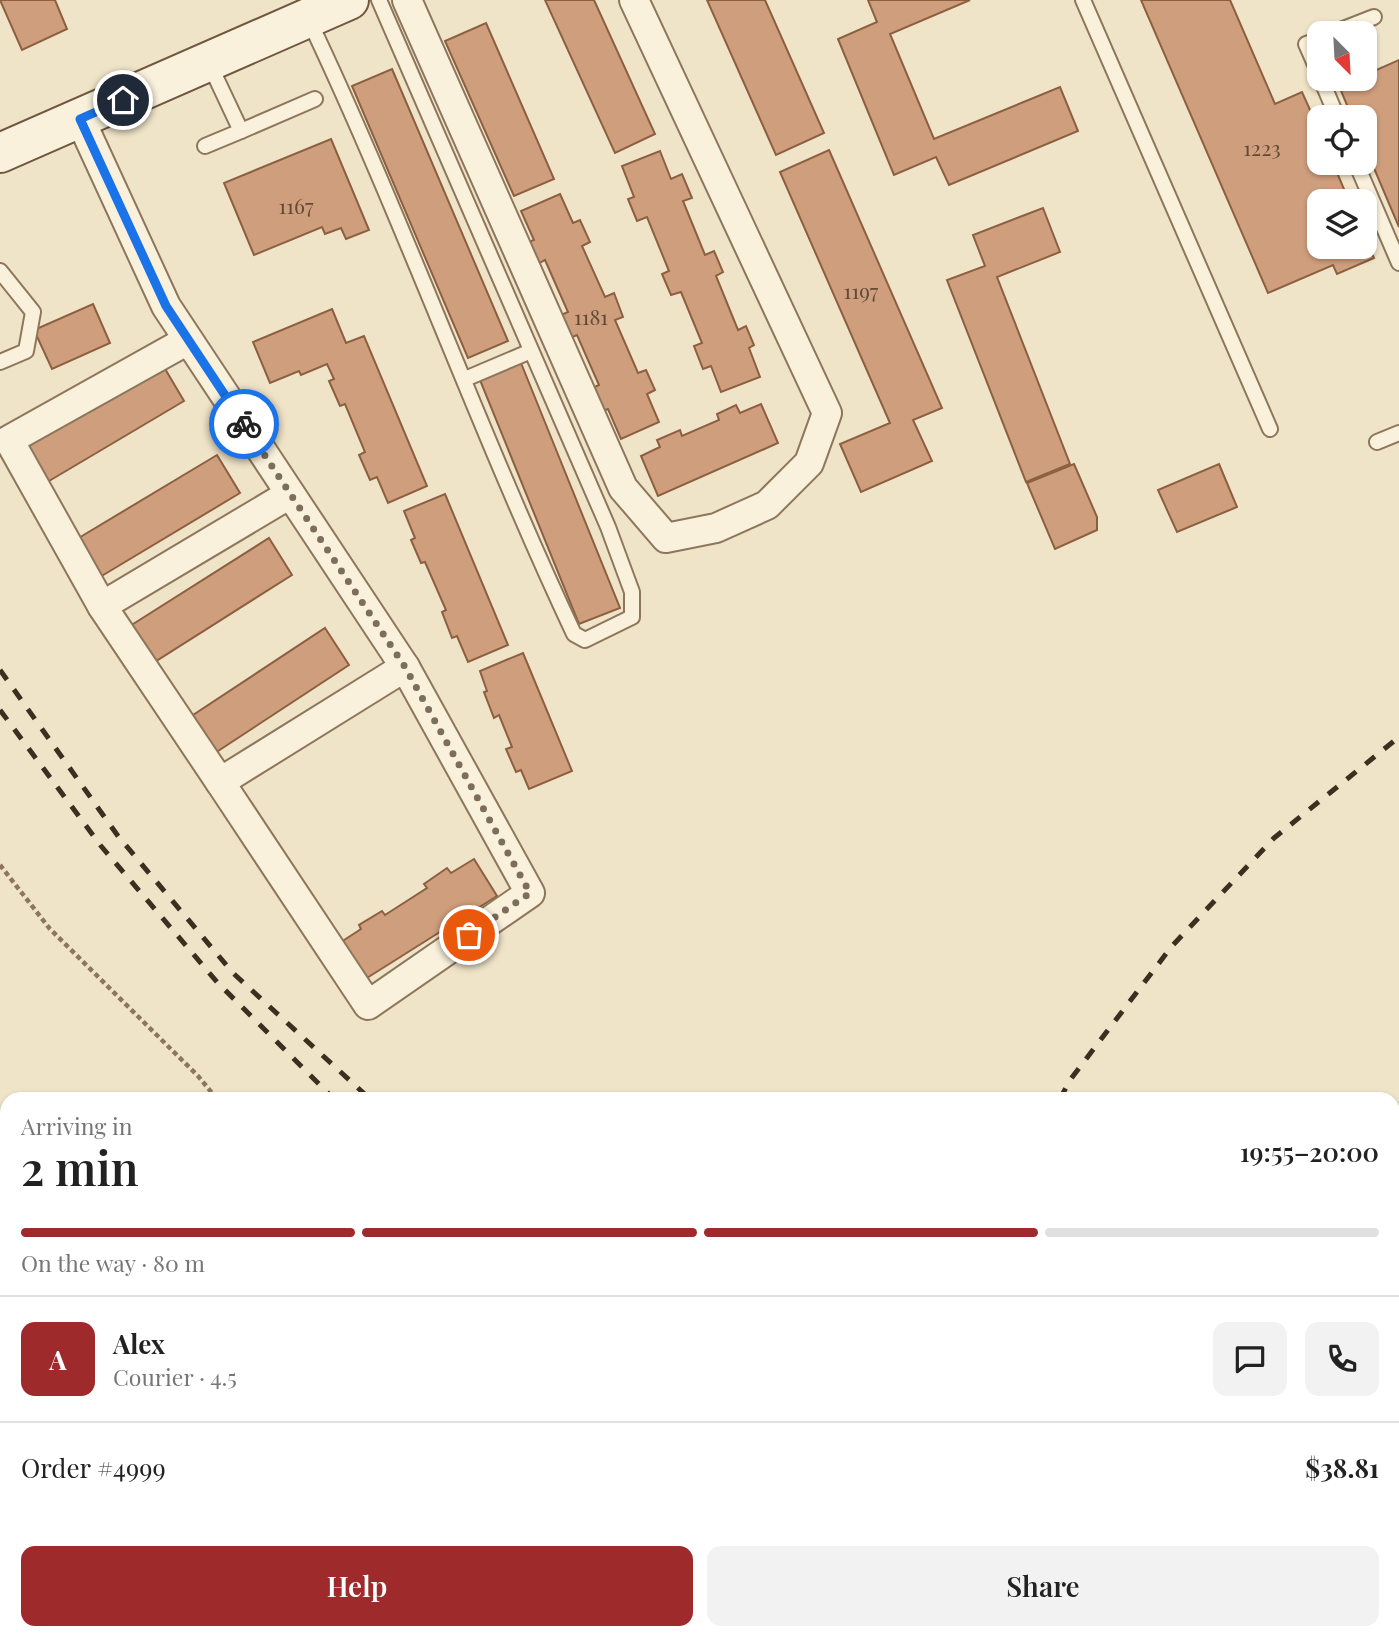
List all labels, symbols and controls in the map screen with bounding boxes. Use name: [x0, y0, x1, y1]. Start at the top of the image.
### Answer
north arrow: [1307, 21, 1377, 91]
map controls: [1307, 21, 1377, 259]
pin: [93, 70, 153, 130]
icon: home: [104, 81, 142, 119]
button: locate: [1307, 105, 1377, 175]
house number: 1223: [1243, 133, 1281, 161]
button: layers: [1307, 189, 1377, 259]
house number: 1167: [279, 191, 314, 219]
house number: 1197: [844, 276, 879, 304]
house number: 1181: [574, 302, 608, 330]
courier: [209, 389, 279, 459]
icon: bike: [225, 405, 263, 443]
pin: [439, 905, 499, 965]
icon: bag: [450, 916, 488, 954]
text: Arriving in: [21, 1110, 133, 1141]
text: 19:55–20:00: [1240, 1134, 1379, 1169]
text: 2 min: [21, 1136, 139, 1198]
text: On the way · 80 m: [21, 1247, 205, 1278]
button: chat: [1213, 1322, 1287, 1396]
button: phone: [1305, 1322, 1379, 1396]
text: Alex: [113, 1326, 165, 1361]
text: A: [49, 1342, 67, 1377]
text: Courier · 4.5: [113, 1361, 237, 1392]
text: Order #4999: [21, 1450, 166, 1485]
text: $38.81: [1305, 1450, 1379, 1485]
button: Help: [21, 1546, 693, 1626]
button: Share: [707, 1546, 1379, 1626]

